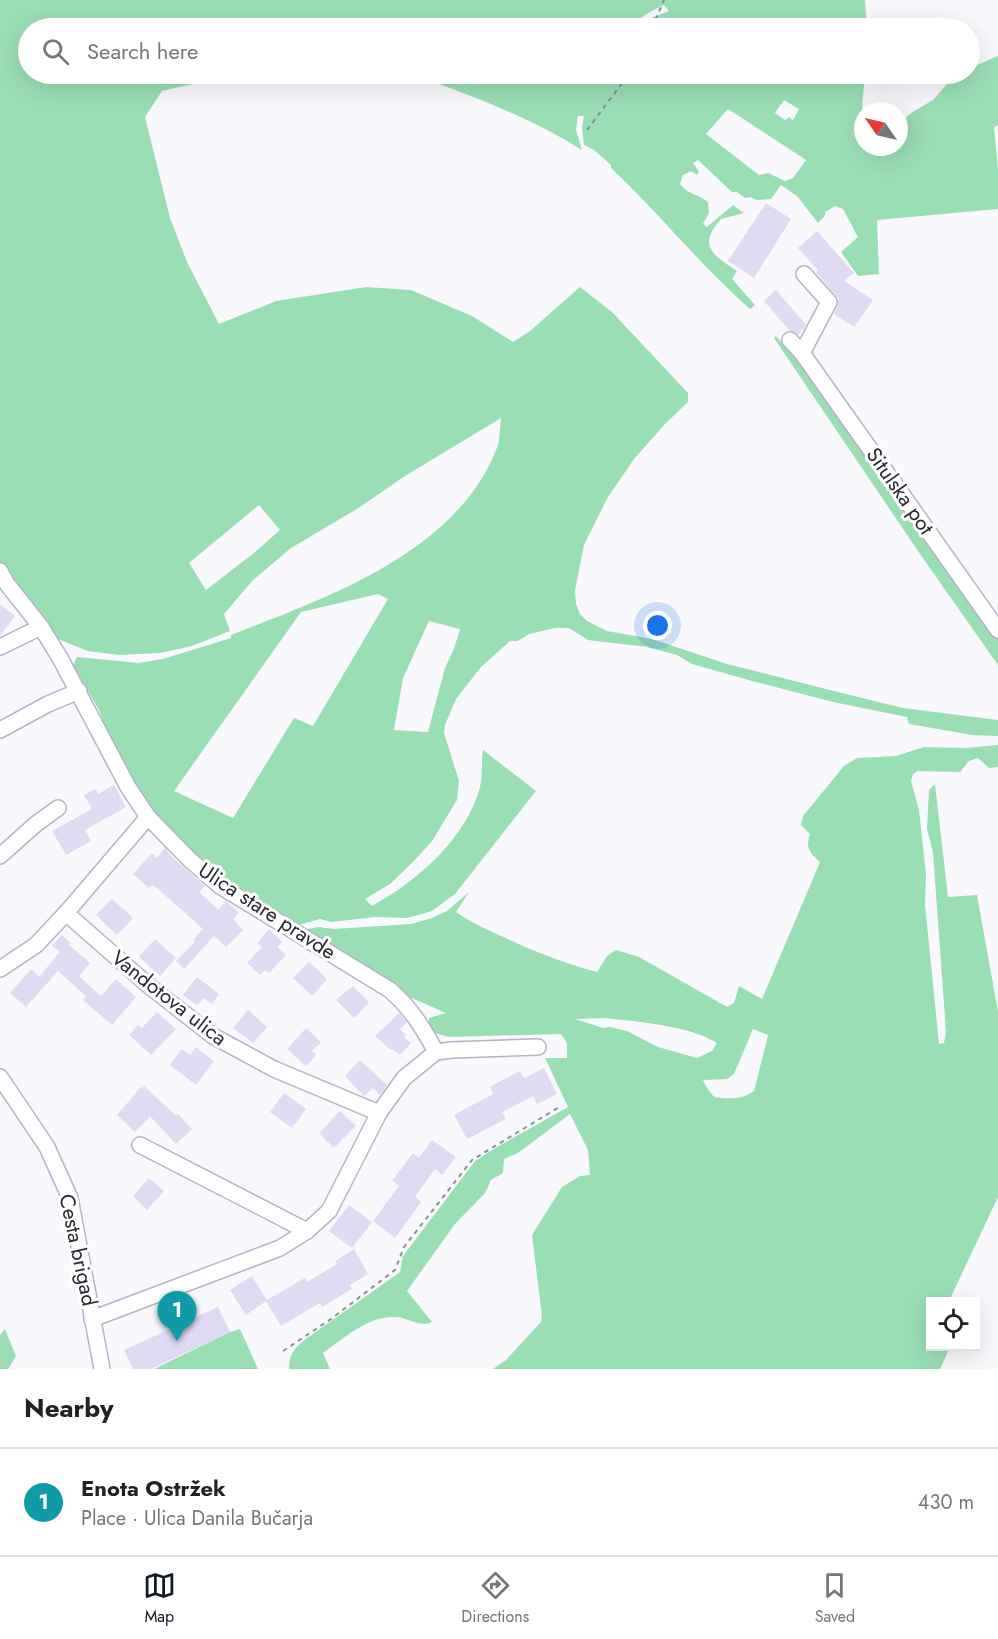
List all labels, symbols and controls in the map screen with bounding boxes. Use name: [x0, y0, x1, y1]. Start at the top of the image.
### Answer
search box: [18, 18, 980, 84]
icon: search: [39, 35, 72, 68]
text: Search here: [87, 35, 198, 67]
north arrow: [854, 102, 908, 156]
street label: Situlska pot: [859, 441, 941, 541]
your location: [643, 611, 672, 640]
street label: Ulica stare pravde: [192, 855, 342, 967]
street label: Vandotova ulica: [105, 943, 233, 1053]
street label: Cesta brigad: [51, 1191, 105, 1309]
pin: 1: [158, 1292, 196, 1341]
map controls: [926, 1297, 980, 1351]
button: locate: [926, 1297, 980, 1351]
text: Nearby: [24, 1389, 113, 1427]
text: Enota Ostržek: [81, 1472, 226, 1504]
text: 1: [38, 1488, 49, 1517]
text: 430 m: [918, 1488, 974, 1517]
text: Place · Ulica Danila Bučarja: [81, 1504, 313, 1533]
tab: Map: [143, 1569, 176, 1628]
tab: Directions: [461, 1569, 529, 1628]
tab: Saved: [815, 1569, 855, 1628]

